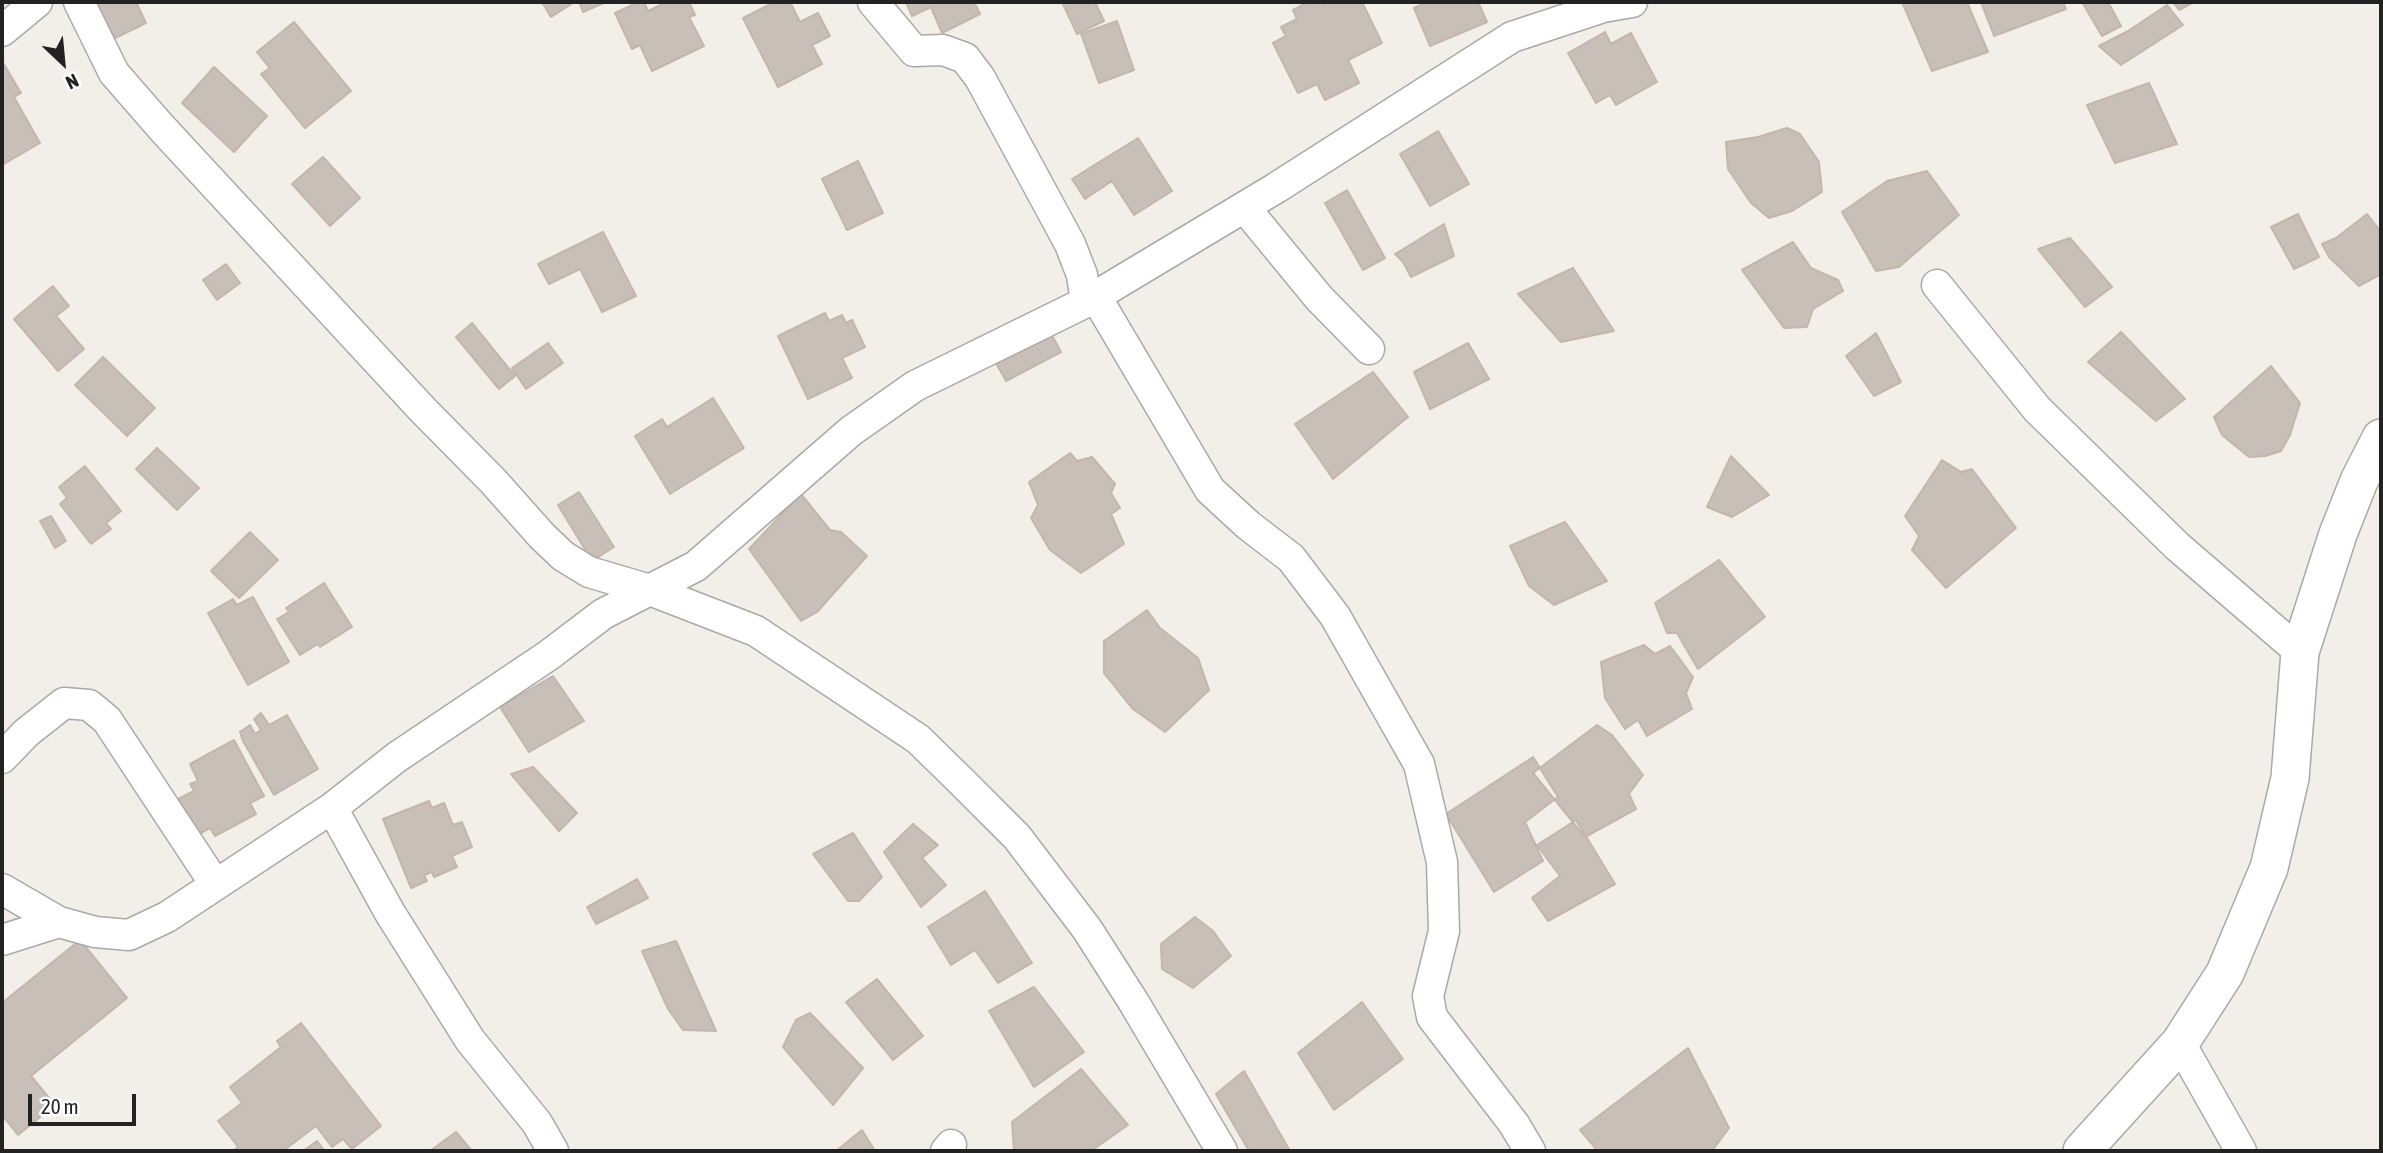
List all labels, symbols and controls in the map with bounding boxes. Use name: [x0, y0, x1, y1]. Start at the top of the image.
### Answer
north arrow: [28, 28, 98, 98]
text: N: [62, 70, 82, 94]
scale bar: [32, 1080, 140, 1124]
text: 20 m: [41, 1094, 79, 1118]

